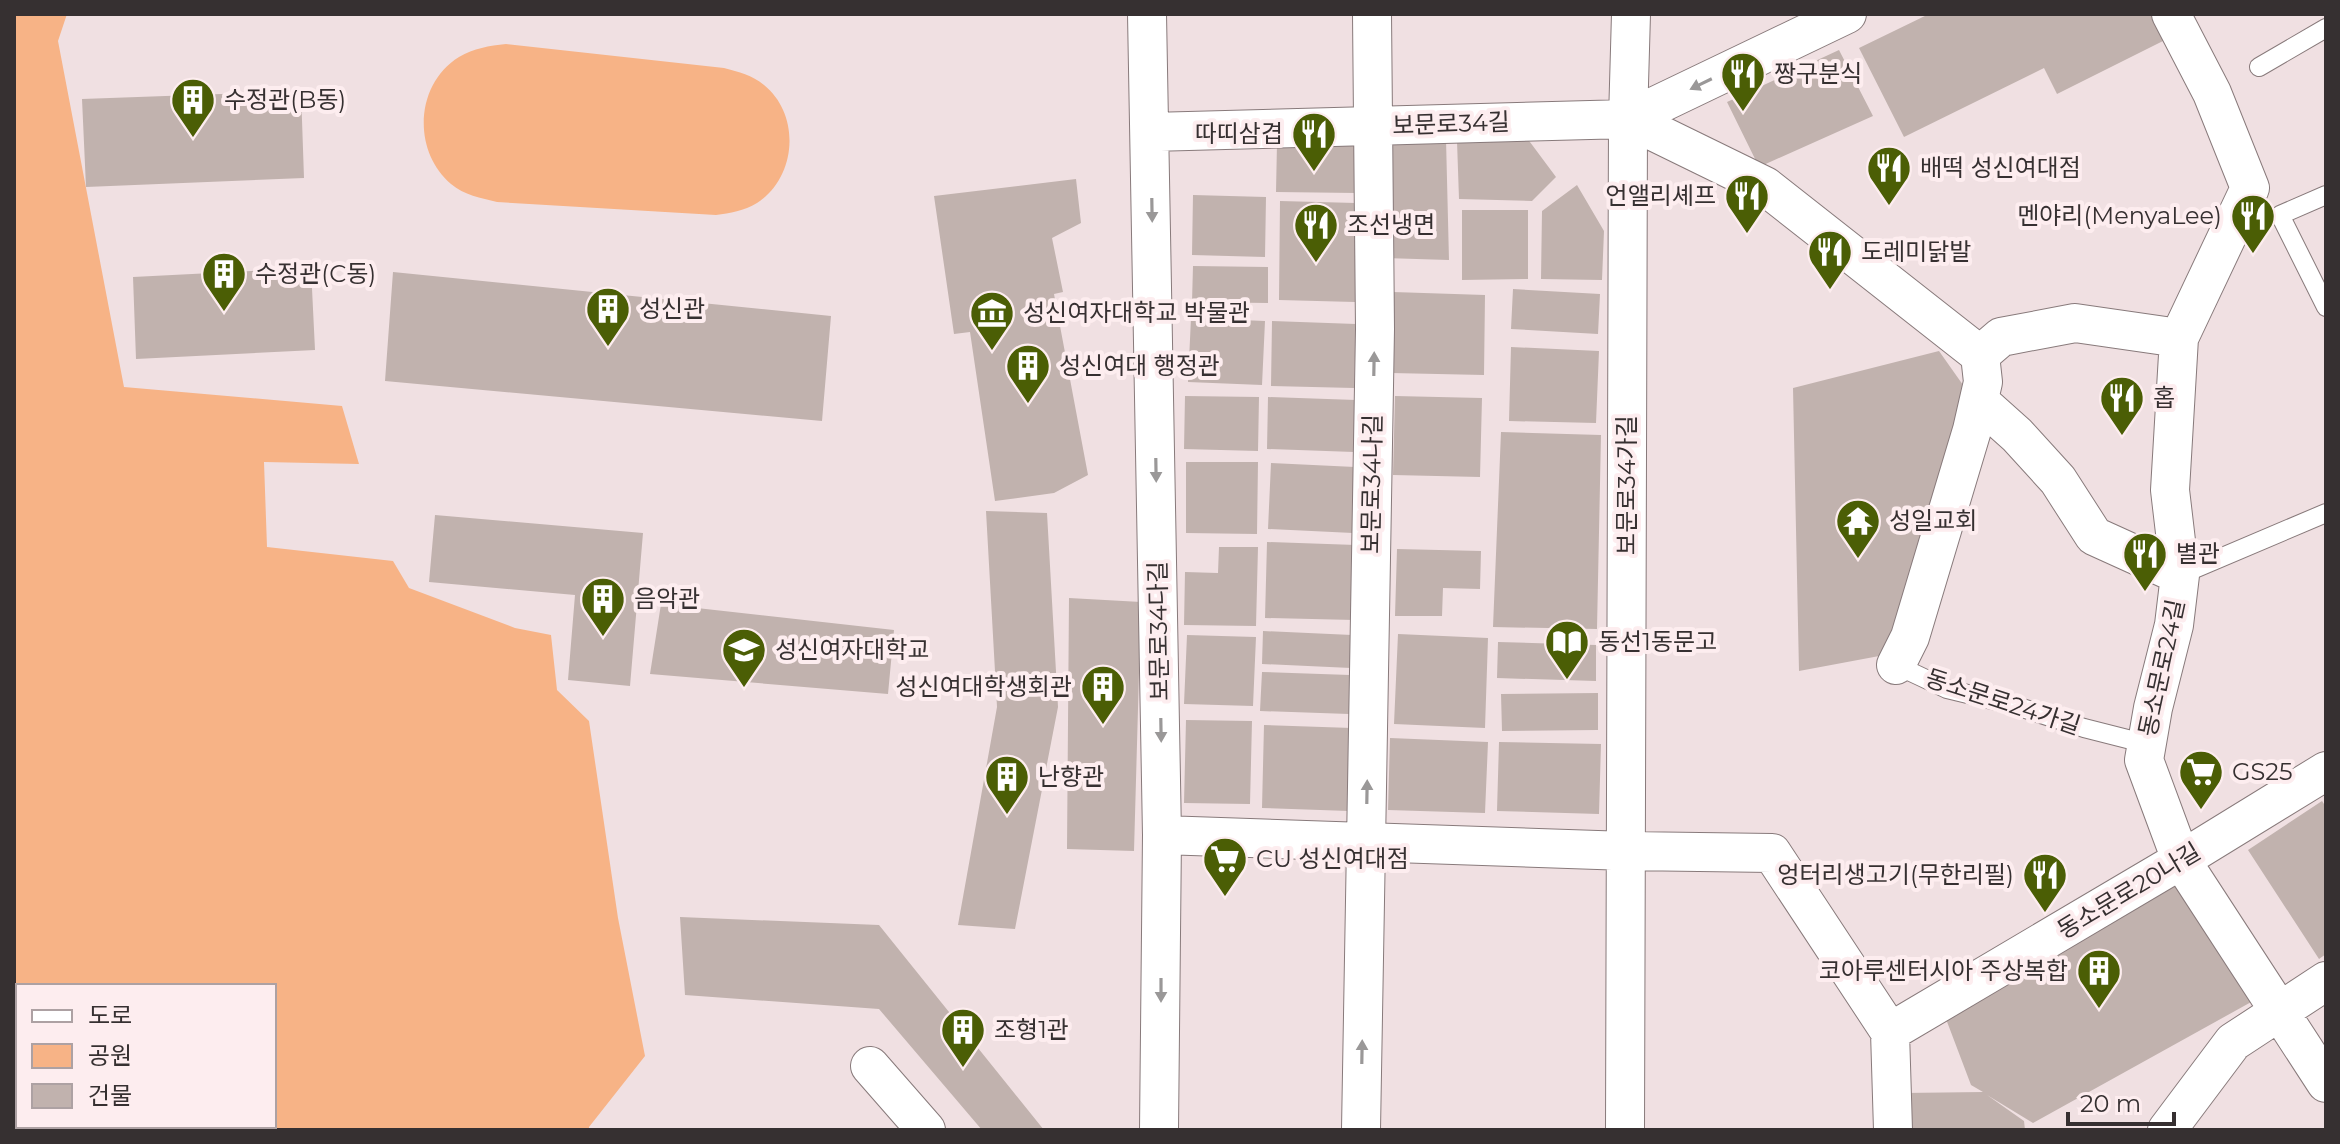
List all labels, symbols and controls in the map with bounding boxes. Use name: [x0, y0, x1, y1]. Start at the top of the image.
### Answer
restaurant icon: 짱구분식: [1719, 50, 1767, 113]
place label: 짱구분식: [1774, 59, 1862, 88]
building icon: 수정관(B동): [169, 76, 217, 139]
one-way arrow: [1689, 77, 1712, 91]
place label: 수정관(B동): [224, 85, 346, 114]
street label: 보문로34길: [1392, 107, 1510, 140]
restaurant icon: 따띠삼겹: [1290, 110, 1338, 173]
place label: 따띠삼겹: [1195, 119, 1283, 148]
restaurant icon: 배떡 성신여대점: [1865, 144, 1913, 207]
place label: 배떡 성신여대점: [1920, 153, 2081, 182]
restaurant icon: 언앨리셰프: [1723, 172, 1771, 235]
place label: 언앨리셰프: [1606, 181, 1716, 210]
restaurant icon: 멘야리(MenyaLee): [2229, 192, 2277, 255]
one-way arrow: [1146, 198, 1158, 223]
restaurant icon: 조선냉면: [1292, 201, 1340, 264]
place label: 멘야리(MenyaLee): [2017, 201, 2222, 230]
place label: 조선냉면: [1347, 210, 1435, 239]
restaurant icon: 도레미닭발: [1806, 228, 1854, 291]
place label: 도레미닭발: [1861, 237, 1971, 266]
building icon: 수정관(C동): [200, 250, 248, 313]
place label: 수정관(C동): [255, 259, 376, 288]
building icon: 성신관: [584, 285, 632, 348]
museum icon: 성신여자대학교 박물관: [968, 289, 1016, 352]
place label: 성신관: [639, 294, 705, 323]
place label: 성신여자대학교 박물관: [1023, 298, 1250, 327]
building icon: 성신여대 행정관: [1004, 342, 1052, 405]
place label: 성신여대 행정관: [1059, 351, 1220, 380]
one-way arrow: [1368, 351, 1380, 376]
restaurant icon: 홉: [2098, 374, 2146, 437]
place label: 홉: [2153, 383, 2175, 412]
street label: 보문로34나길: [1356, 414, 1387, 554]
street label: 보문로34가길: [1612, 415, 1641, 555]
one-way arrow: [1150, 458, 1162, 483]
temple icon: 성일교회: [1834, 497, 1882, 560]
place label: 성일교회: [1889, 506, 1977, 535]
restaurant icon: 별관: [2121, 530, 2169, 593]
place label: 별관: [2176, 539, 2220, 568]
street label: 보문로34다길: [1143, 561, 1174, 701]
building icon: 음악관: [579, 575, 627, 638]
place label: 음악관: [634, 584, 700, 613]
street label: 동소문로24길: [2133, 597, 2190, 739]
library icon: 동선1동문고: [1543, 618, 1591, 681]
school or university icon: 성신여자대학교: [720, 626, 768, 689]
place label: 동선1동문고: [1598, 627, 1717, 656]
place label: 성신여자대학교: [775, 635, 930, 664]
building icon: 성신여대학생회관: [1079, 663, 1127, 726]
street label: 동소문로24가길: [1922, 663, 2084, 740]
place label: 성신여대학생회관: [895, 672, 1072, 701]
one-way arrow: [1155, 718, 1167, 743]
supermarket icon: GS25: [2177, 748, 2225, 811]
building icon: 난향관: [983, 753, 1031, 816]
place label: GS25: [2232, 757, 2293, 786]
place label: 난향관: [1038, 762, 1104, 791]
one-way arrow: [1360, 779, 1373, 804]
supermarket icon: CU 성신여대점: [1201, 835, 1249, 898]
street label: 동소문로20나길: [2052, 836, 2206, 945]
place label: CU 성신여대점: [1256, 844, 1409, 873]
restaurant icon: 엉터리생고기(무한리필): [2021, 851, 2069, 914]
place label: 엉터리생고기(무한리필): [1777, 860, 2014, 889]
building icon: 코아루센터시아 주상복합: [2075, 947, 2123, 1010]
place label: 코아루센터시아 주상복합: [1819, 956, 2068, 985]
one-way arrow: [1154, 978, 1167, 1003]
legend: [16, 984, 276, 1128]
text: 도로: [88, 1001, 132, 1030]
building icon: 조형1관: [939, 1006, 987, 1069]
place label: 조형1관: [994, 1015, 1069, 1044]
one-way arrow: [1356, 1039, 1368, 1064]
text: 공원: [88, 1041, 132, 1070]
scale bar: [2068, 1076, 2174, 1126]
text: 건물: [88, 1081, 132, 1110]
text: 20 m: [2080, 1089, 2141, 1118]

